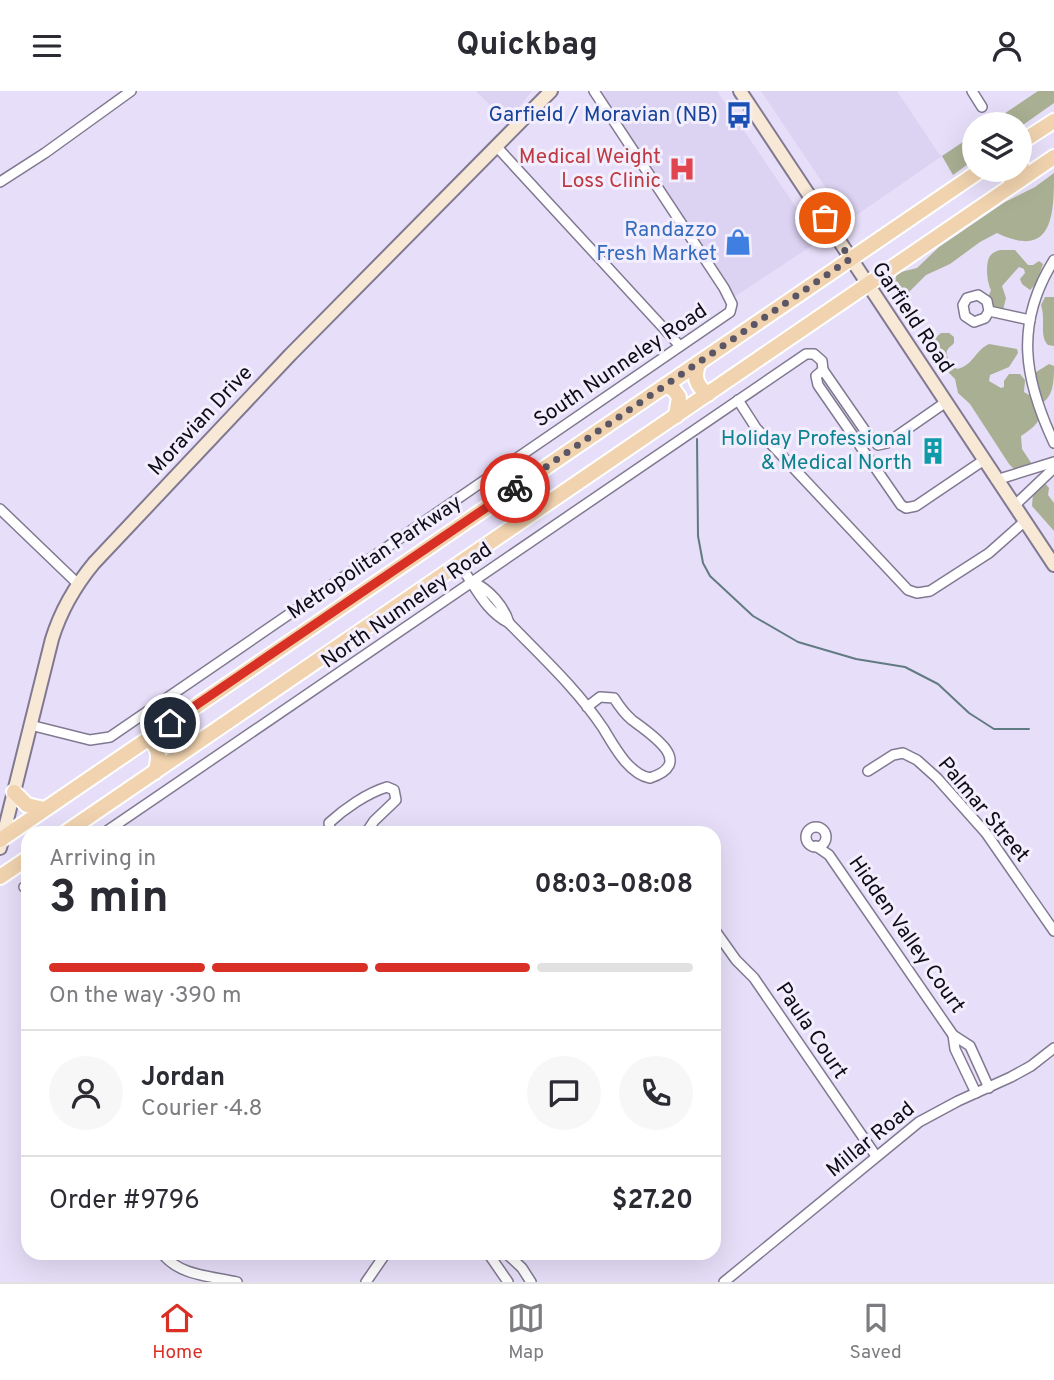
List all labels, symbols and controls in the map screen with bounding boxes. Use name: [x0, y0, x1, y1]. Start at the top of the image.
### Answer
text: Quickbag: [456, 26, 598, 66]
icon: menu: [28, 27, 66, 65]
icon: person: [988, 27, 1026, 65]
bus stop icon: Garfield / Moravian (NB): [724, 100, 754, 130]
place label: Garfield / Moravian (NB): [489, 102, 718, 129]
map controls: [962, 112, 1032, 182]
button: layers: [962, 112, 1032, 182]
place label: Medical Weight Loss Clinic: [519, 144, 661, 195]
hospital icon: Medical Weight Loss Clinic: [667, 154, 697, 184]
pin: [795, 188, 855, 248]
icon: bag: [806, 199, 844, 237]
place label: Randazzo Fresh Market: [596, 217, 717, 268]
shop icon: Randazzo Fresh Market: [723, 227, 753, 257]
street label: Garfield Road: [865, 257, 959, 379]
street label: South Nunneley Road: [529, 298, 713, 434]
street label: Moravian Drive: [143, 360, 259, 482]
place label: Holiday Professional & Medical North: [721, 426, 912, 477]
building icon: Holiday Professional & Medical North: [918, 436, 948, 466]
courier: [480, 453, 550, 523]
icon: bike: [496, 469, 534, 507]
street label: Metropolitan Parkway: [283, 490, 467, 626]
street label: North Nunneley Road: [316, 537, 498, 675]
pin: [140, 693, 200, 753]
icon: home: [151, 704, 189, 742]
street label: Palmar Street: [931, 752, 1035, 868]
text: Arriving in: [49, 845, 156, 874]
street label: Hidden Valley Court: [842, 851, 970, 1019]
text: 08:03–08:08: [534, 869, 693, 902]
text: 3 min: [49, 870, 169, 929]
street label: Paula Court: [769, 977, 853, 1085]
text: On the way · 390 m: [49, 982, 241, 1011]
button: person: [49, 1056, 123, 1130]
button: chat: [527, 1056, 601, 1130]
button: phone: [619, 1056, 693, 1130]
text: Jordan: [141, 1062, 225, 1095]
text: Courier · 4.8: [141, 1095, 262, 1124]
street label: Millar Road: [821, 1096, 921, 1184]
text: Order #9796: [49, 1185, 200, 1218]
text: $27.20: [612, 1185, 693, 1218]
tab: Home: [152, 1299, 203, 1365]
tab: Map: [507, 1299, 545, 1365]
tab: Saved: [850, 1299, 902, 1365]

